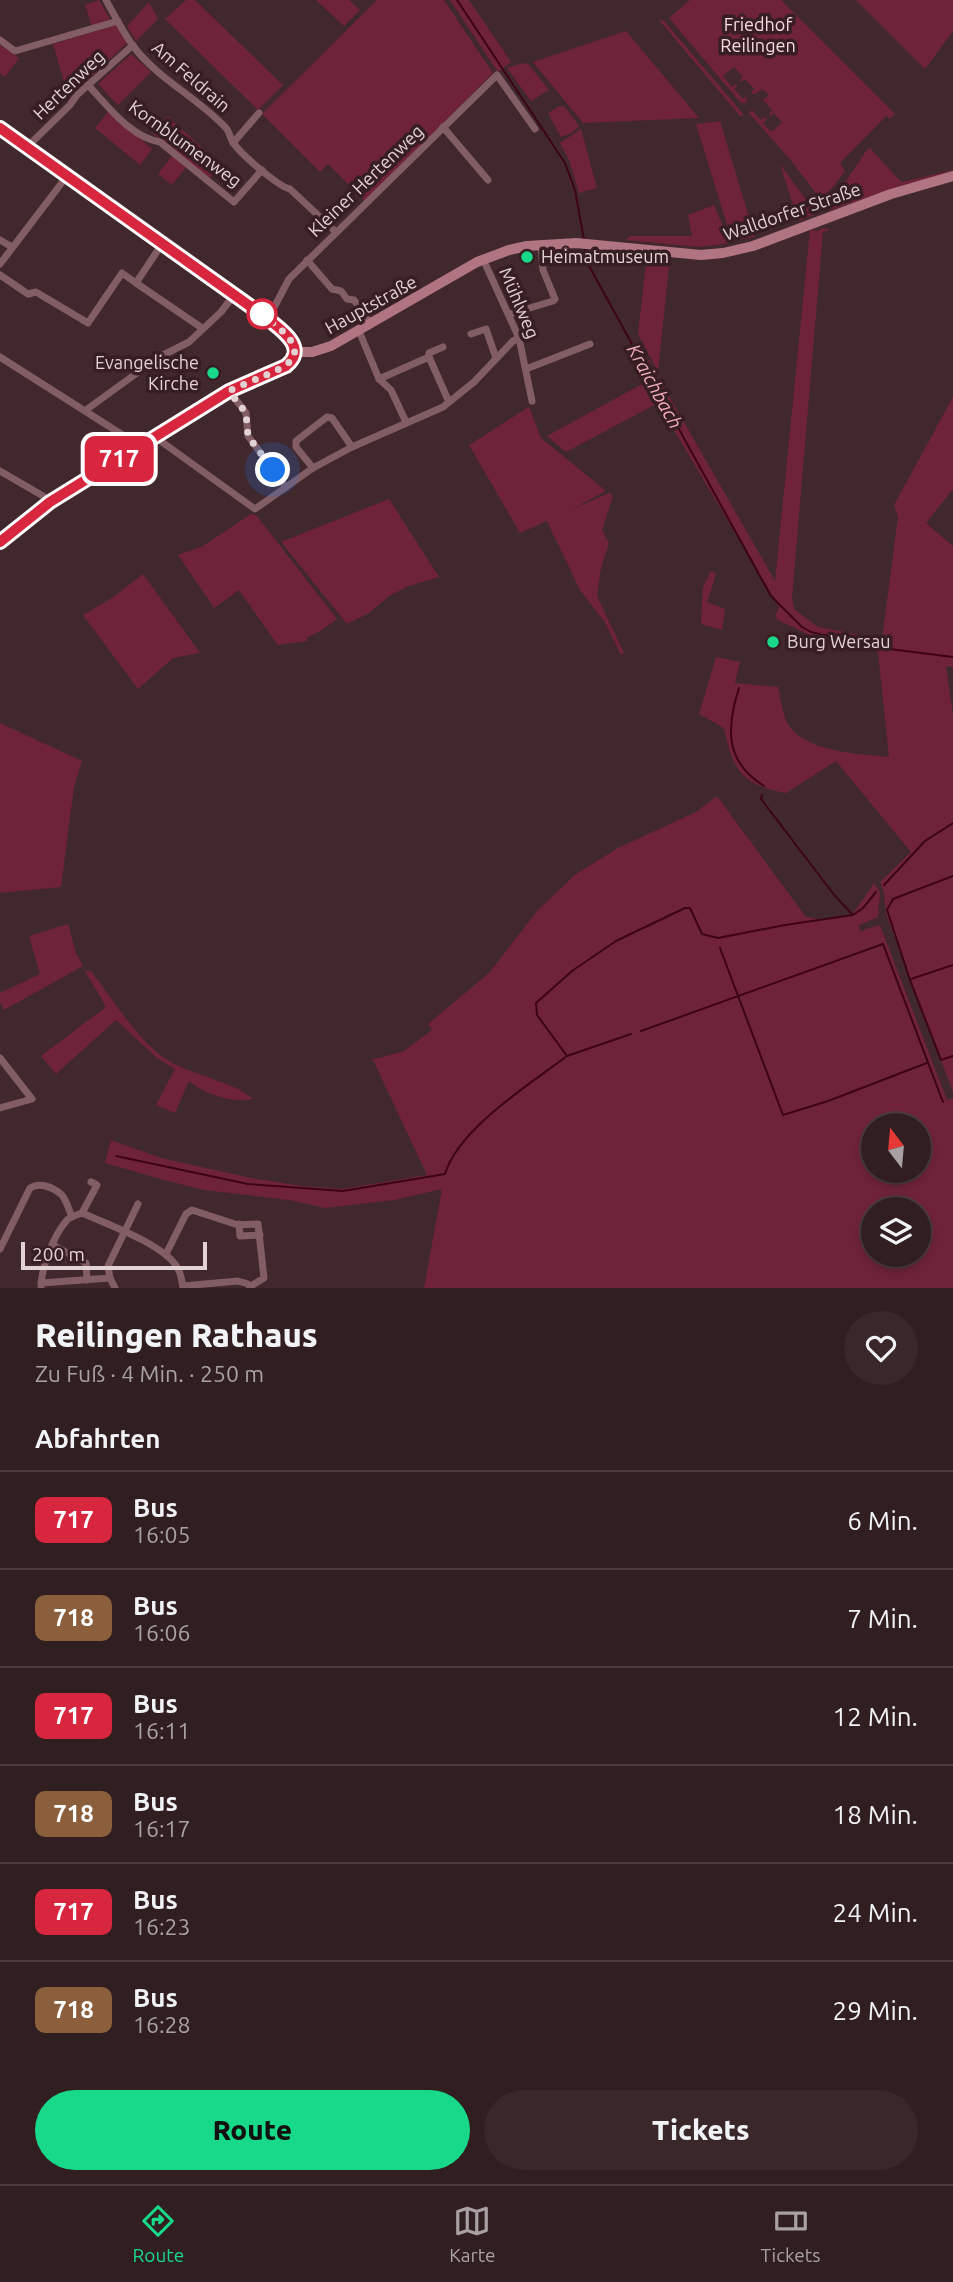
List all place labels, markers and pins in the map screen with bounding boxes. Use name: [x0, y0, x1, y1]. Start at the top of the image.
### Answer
place label: Heimatmuseum: [541, 246, 669, 266]
marker: Heimatmuseum: [519, 249, 535, 265]
unlabelled marker: [247, 299, 277, 329]
place label: Evangelische Kirche: [95, 352, 199, 393]
marker: Evangelische Kirche: [205, 365, 221, 381]
place label: Burg Wersau: [787, 631, 890, 651]
marker: Burg Wersau: [765, 634, 781, 650]

